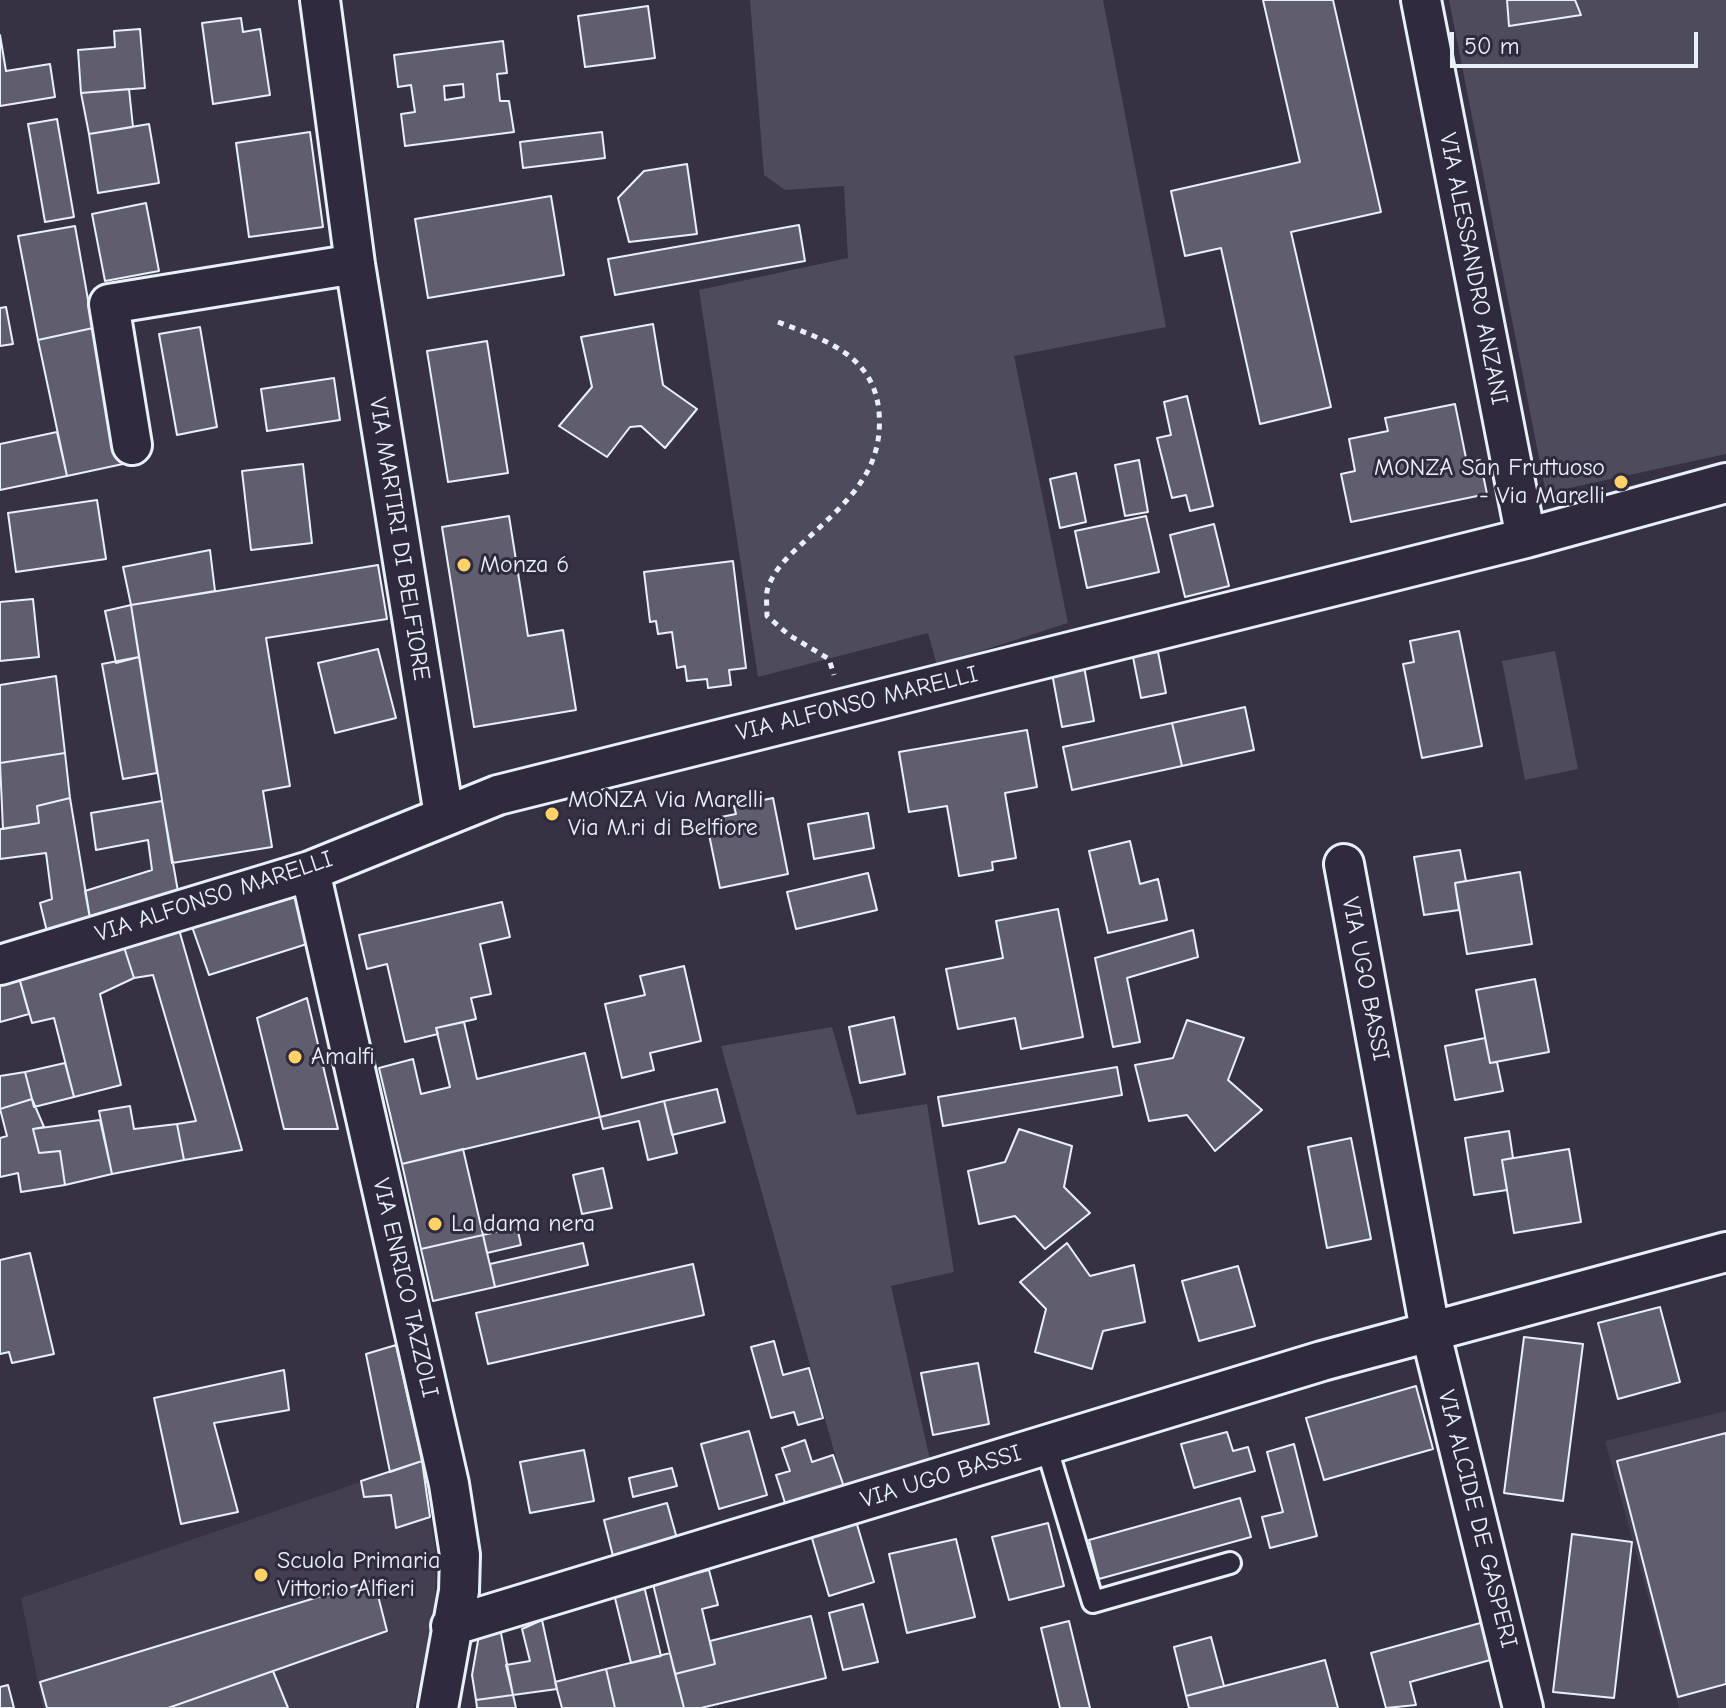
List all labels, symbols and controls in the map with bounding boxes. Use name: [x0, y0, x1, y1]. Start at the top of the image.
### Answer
scale bar: [1454, 16, 1702, 66]
text: 50 m: [1464, 32, 1520, 60]
street label: VIA ALESSANDRO ANZANI: [1432, 131, 1514, 407]
street label: VIA MARTIRI DI BELFIORE: [362, 395, 436, 683]
place label: MONZA San Fruttuoso - Via Marelli: [1374, 454, 1605, 510]
marker: MONZA San Fruttuoso - Via Marelli: [1612, 473, 1630, 491]
place label: Monza 6: [480, 551, 569, 579]
marker: Monza 6: [455, 556, 473, 574]
street label: VIA ALFONSO MARELLI: [733, 660, 981, 748]
place label: MONZA Via Marelli Via M.ri di Belfiore: [568, 786, 763, 842]
marker: MONZA Via Marelli Via M.ri di Belfiore: [543, 805, 561, 823]
street label: VIA ALFONSO MARELLI: [92, 845, 336, 949]
street label: VIA UGO BASSI: [1335, 895, 1395, 1063]
place label: Amalfi: [311, 1043, 375, 1071]
marker: Amalfi: [286, 1048, 304, 1066]
street label: VIA ENRICO TAZZOLI: [366, 1176, 444, 1400]
place label: La dama nera: [451, 1210, 595, 1238]
marker: La dama nera: [426, 1215, 444, 1233]
street label: VIA ALCIDE DE GASPERI: [1431, 1387, 1523, 1651]
street label: VIA UGO BASSI: [857, 1439, 1025, 1515]
place label: Scuola Primaria Vittorio Alfieri: [277, 1547, 440, 1603]
marker: Scuola Primaria Vittorio Alfieri: [252, 1566, 270, 1584]

